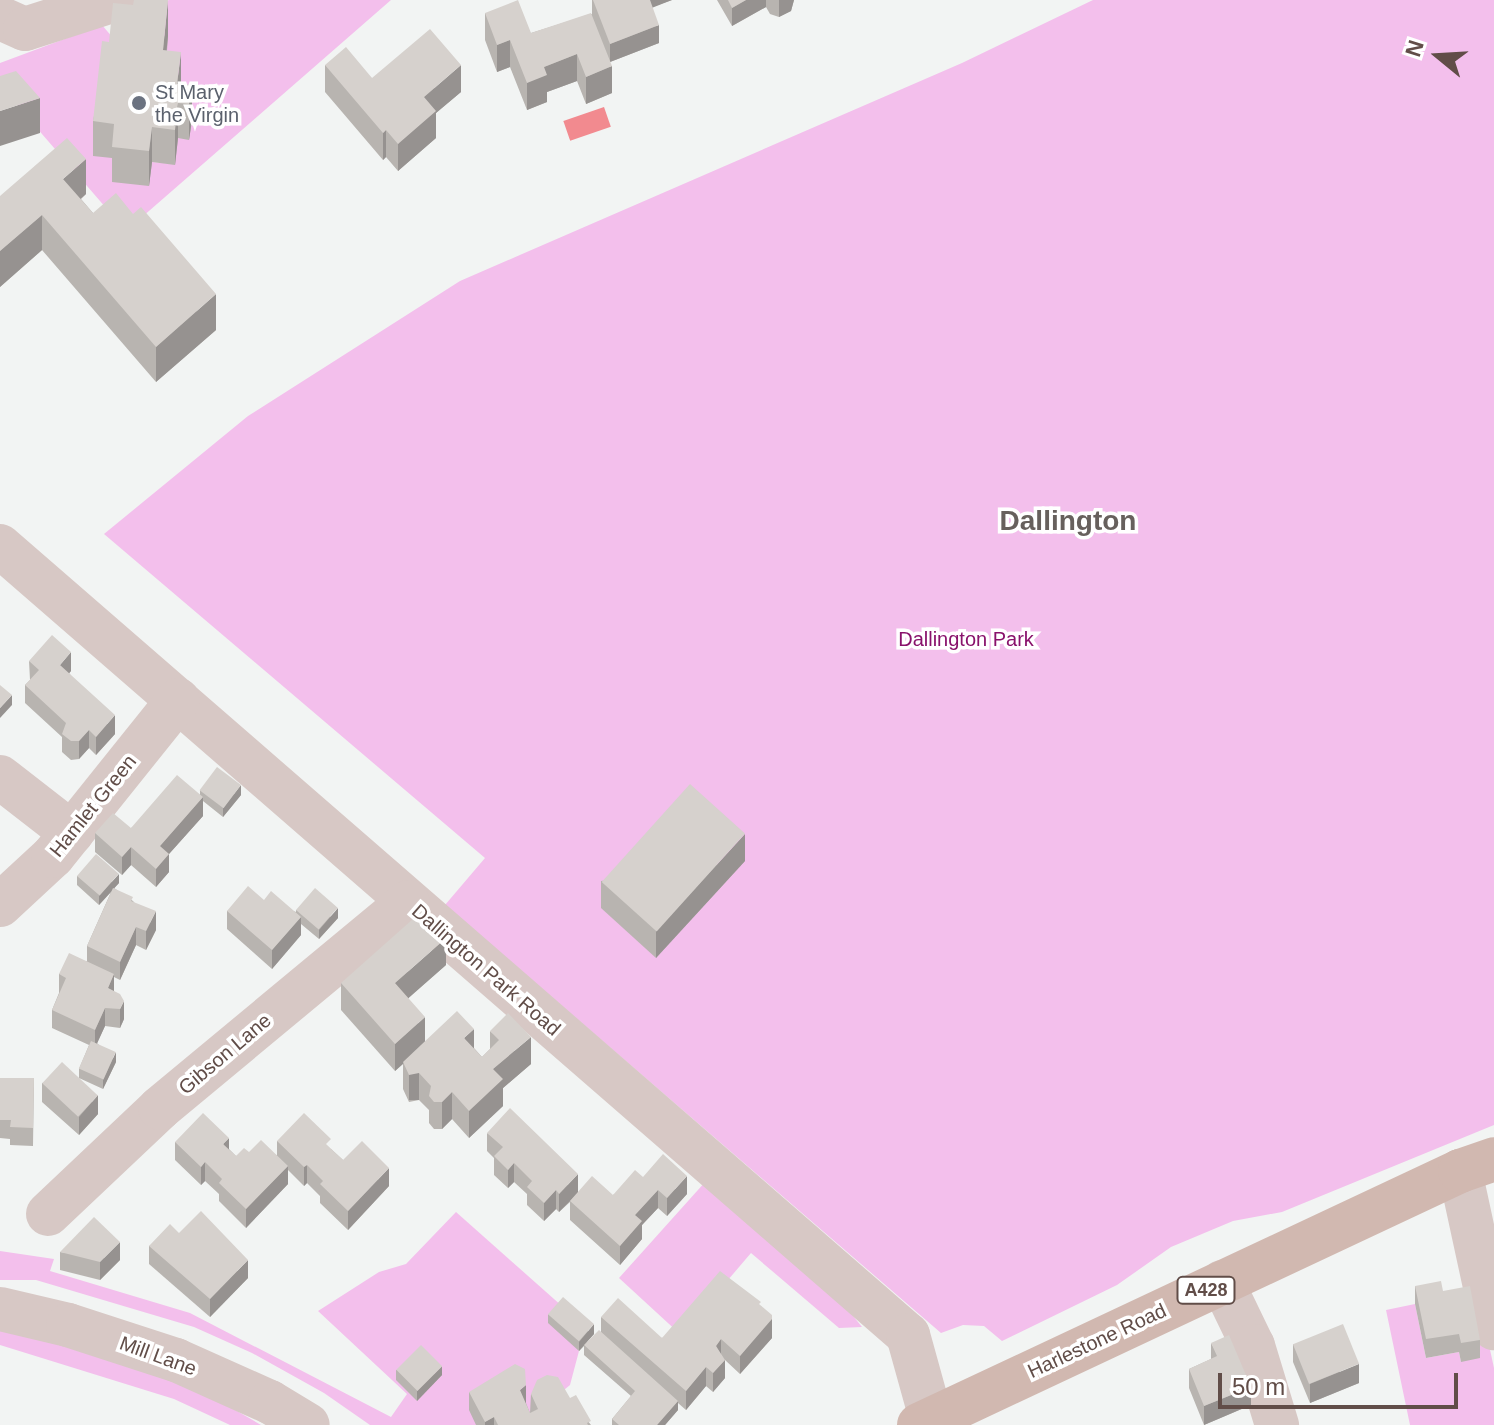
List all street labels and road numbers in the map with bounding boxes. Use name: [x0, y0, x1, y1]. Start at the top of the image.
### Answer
street label: Hamlet Green: [45, 750, 141, 862]
street label: Dallington Park Road: [407, 899, 565, 1041]
street label: Gibson Lane: [174, 1008, 276, 1100]
road number: A428: [1176, 1276, 1236, 1304]
street label: Harlestone Road: [1024, 1298, 1170, 1384]
street label: Mill Lane: [116, 1331, 200, 1381]

